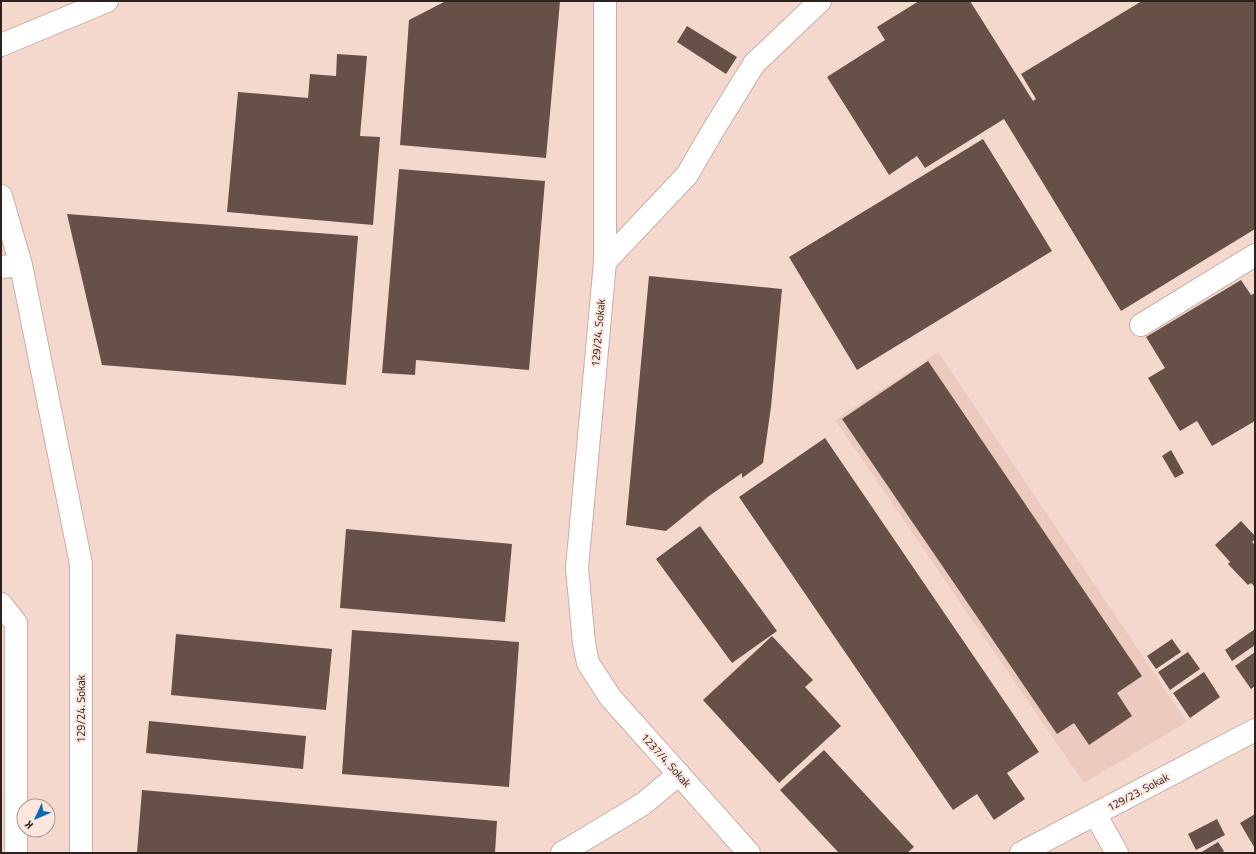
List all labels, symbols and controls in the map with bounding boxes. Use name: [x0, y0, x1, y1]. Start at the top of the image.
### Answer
street label: 129/24. Sokak: [587, 298, 609, 368]
street label: 129/24. Sokak: [73, 674, 89, 743]
street label: 1237/4. Sokak: [637, 729, 695, 791]
street label: 129/23. Sokak: [1104, 769, 1172, 815]
north arrow: [16, 798, 56, 838]
text: K: [20, 817, 37, 833]

